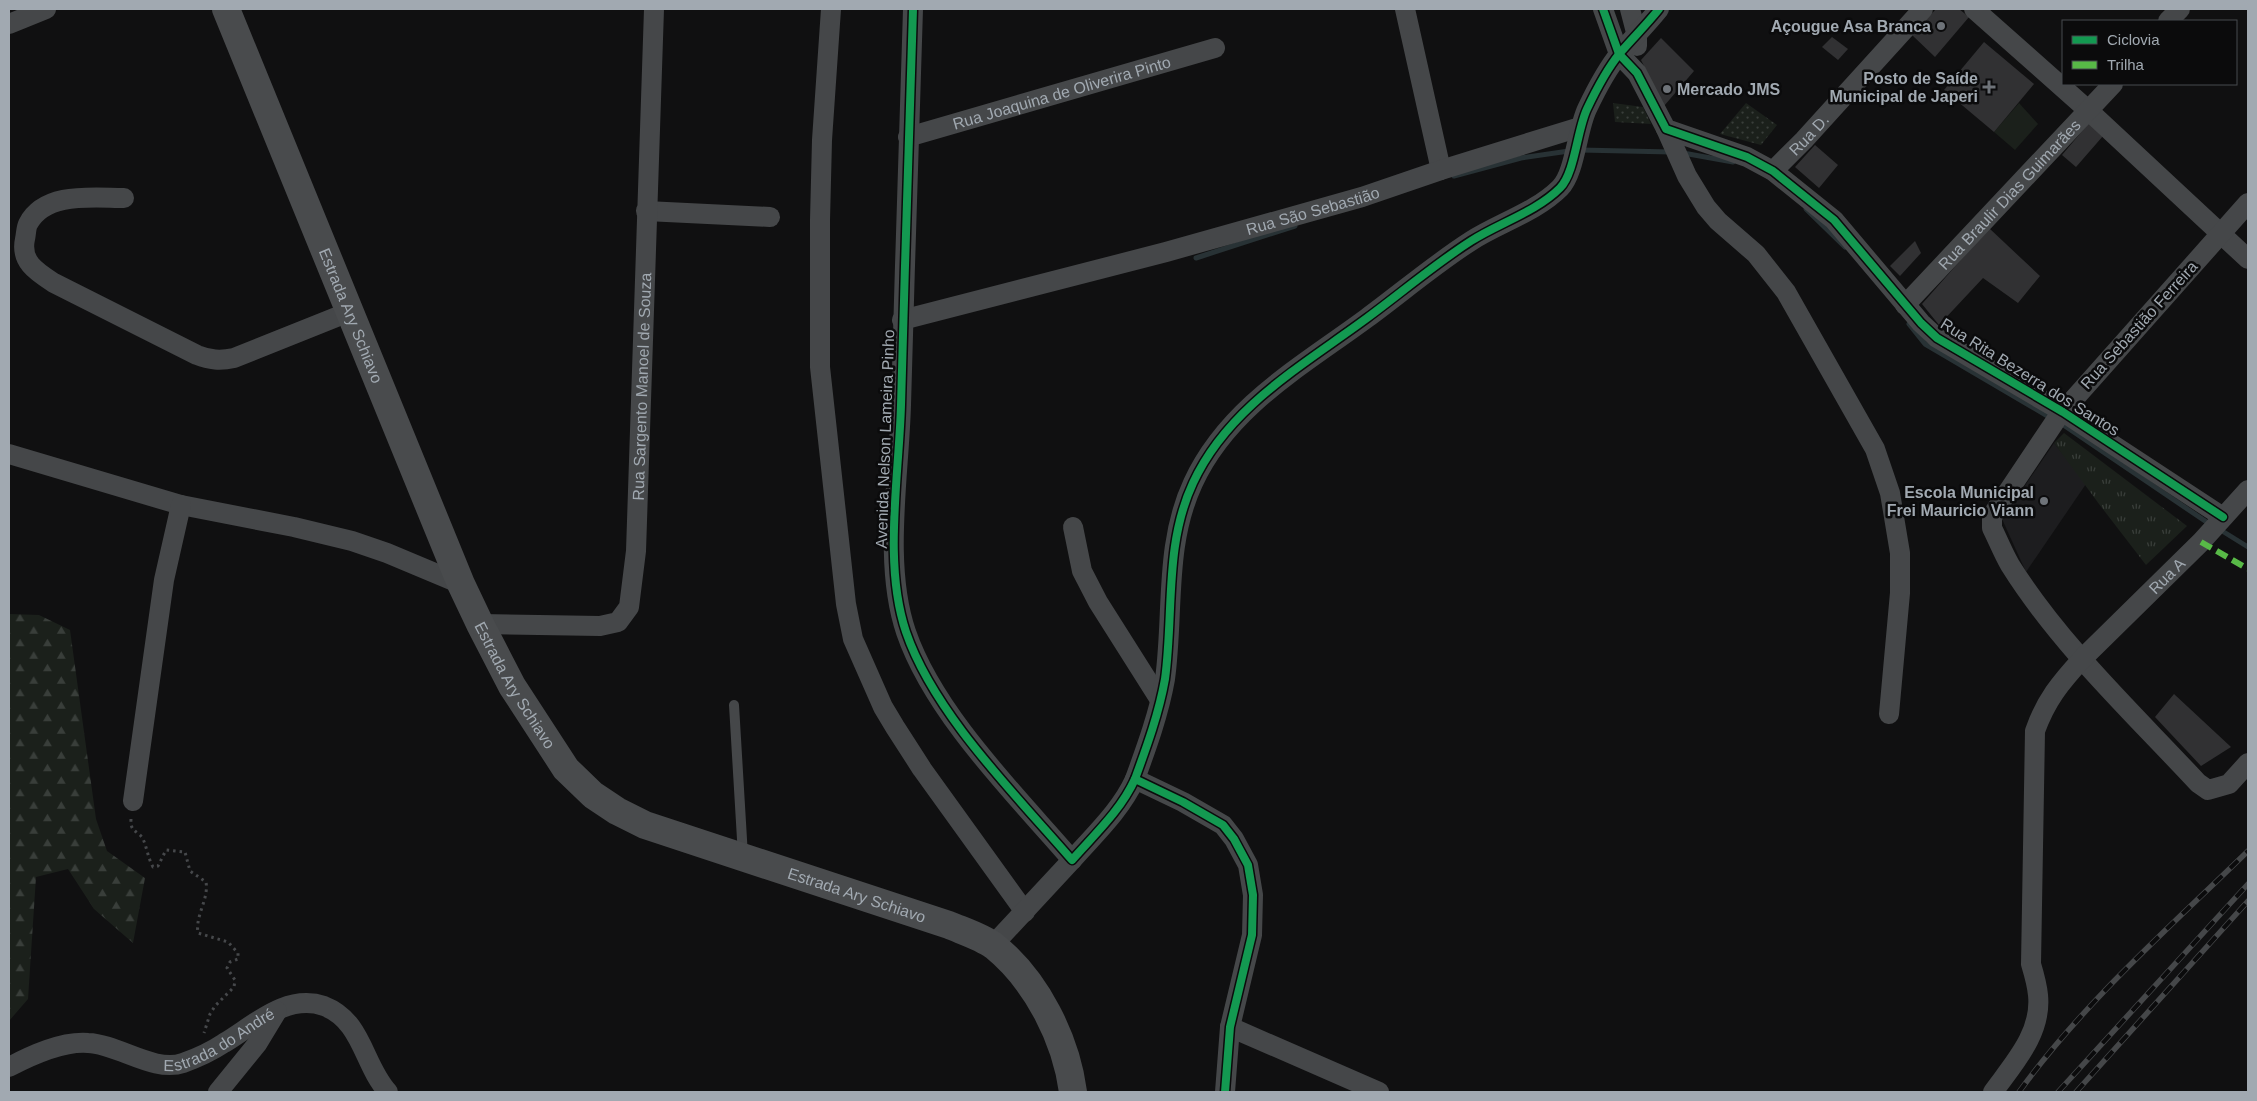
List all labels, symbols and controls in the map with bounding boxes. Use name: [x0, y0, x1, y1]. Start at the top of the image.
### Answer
place label: Açougue Asa Branca: [1771, 18, 1931, 35]
marker: Açougue Asa Branca: [1935, 20, 1947, 32]
legend: [2062, 20, 2237, 85]
text: Ciclovia: [2107, 31, 2160, 48]
street label: Rua Joaquina de Oliverira Pinto: [951, 53, 1173, 132]
text: Trilha: [2107, 56, 2145, 73]
place label: Posto de Saíde Municipal de Japeri: [1830, 70, 1978, 105]
marker: Posto de Saíde Municipal de Japeri: [1982, 80, 1996, 94]
place label: Mercado JMS: [1677, 81, 1780, 98]
marker: Mercado JMS: [1661, 83, 1673, 95]
street label: Rua D.: [1785, 111, 1832, 159]
street label: Rua Braulir Dias Guimarães: [1935, 116, 2084, 273]
street label: Rua São Sebastião: [1244, 183, 1382, 238]
street label: Estrada Ary Schiavo: [316, 245, 386, 385]
street label: Rua Sebastião Ferreira: [2077, 258, 2201, 392]
street label: Rua Sargento Manoel de Souza: [629, 272, 654, 501]
street label: Rua Rita Bezerra dos Santos: [1938, 315, 2122, 439]
street label: Avenida Nelson Lameira Pinho: [873, 329, 897, 549]
place label: Escola Municipal Frei Mauricio Viann: [1887, 484, 2034, 519]
marker: Escola Municipal Frei Mauricio Viann: [2038, 495, 2050, 507]
street label: Rua A: [2145, 554, 2188, 597]
street label: Estrada Ary Schiavo: [472, 619, 559, 752]
street label: Estrada Ary Schiavo: [786, 864, 928, 925]
street label: Estrada do André: [163, 1004, 277, 1074]

